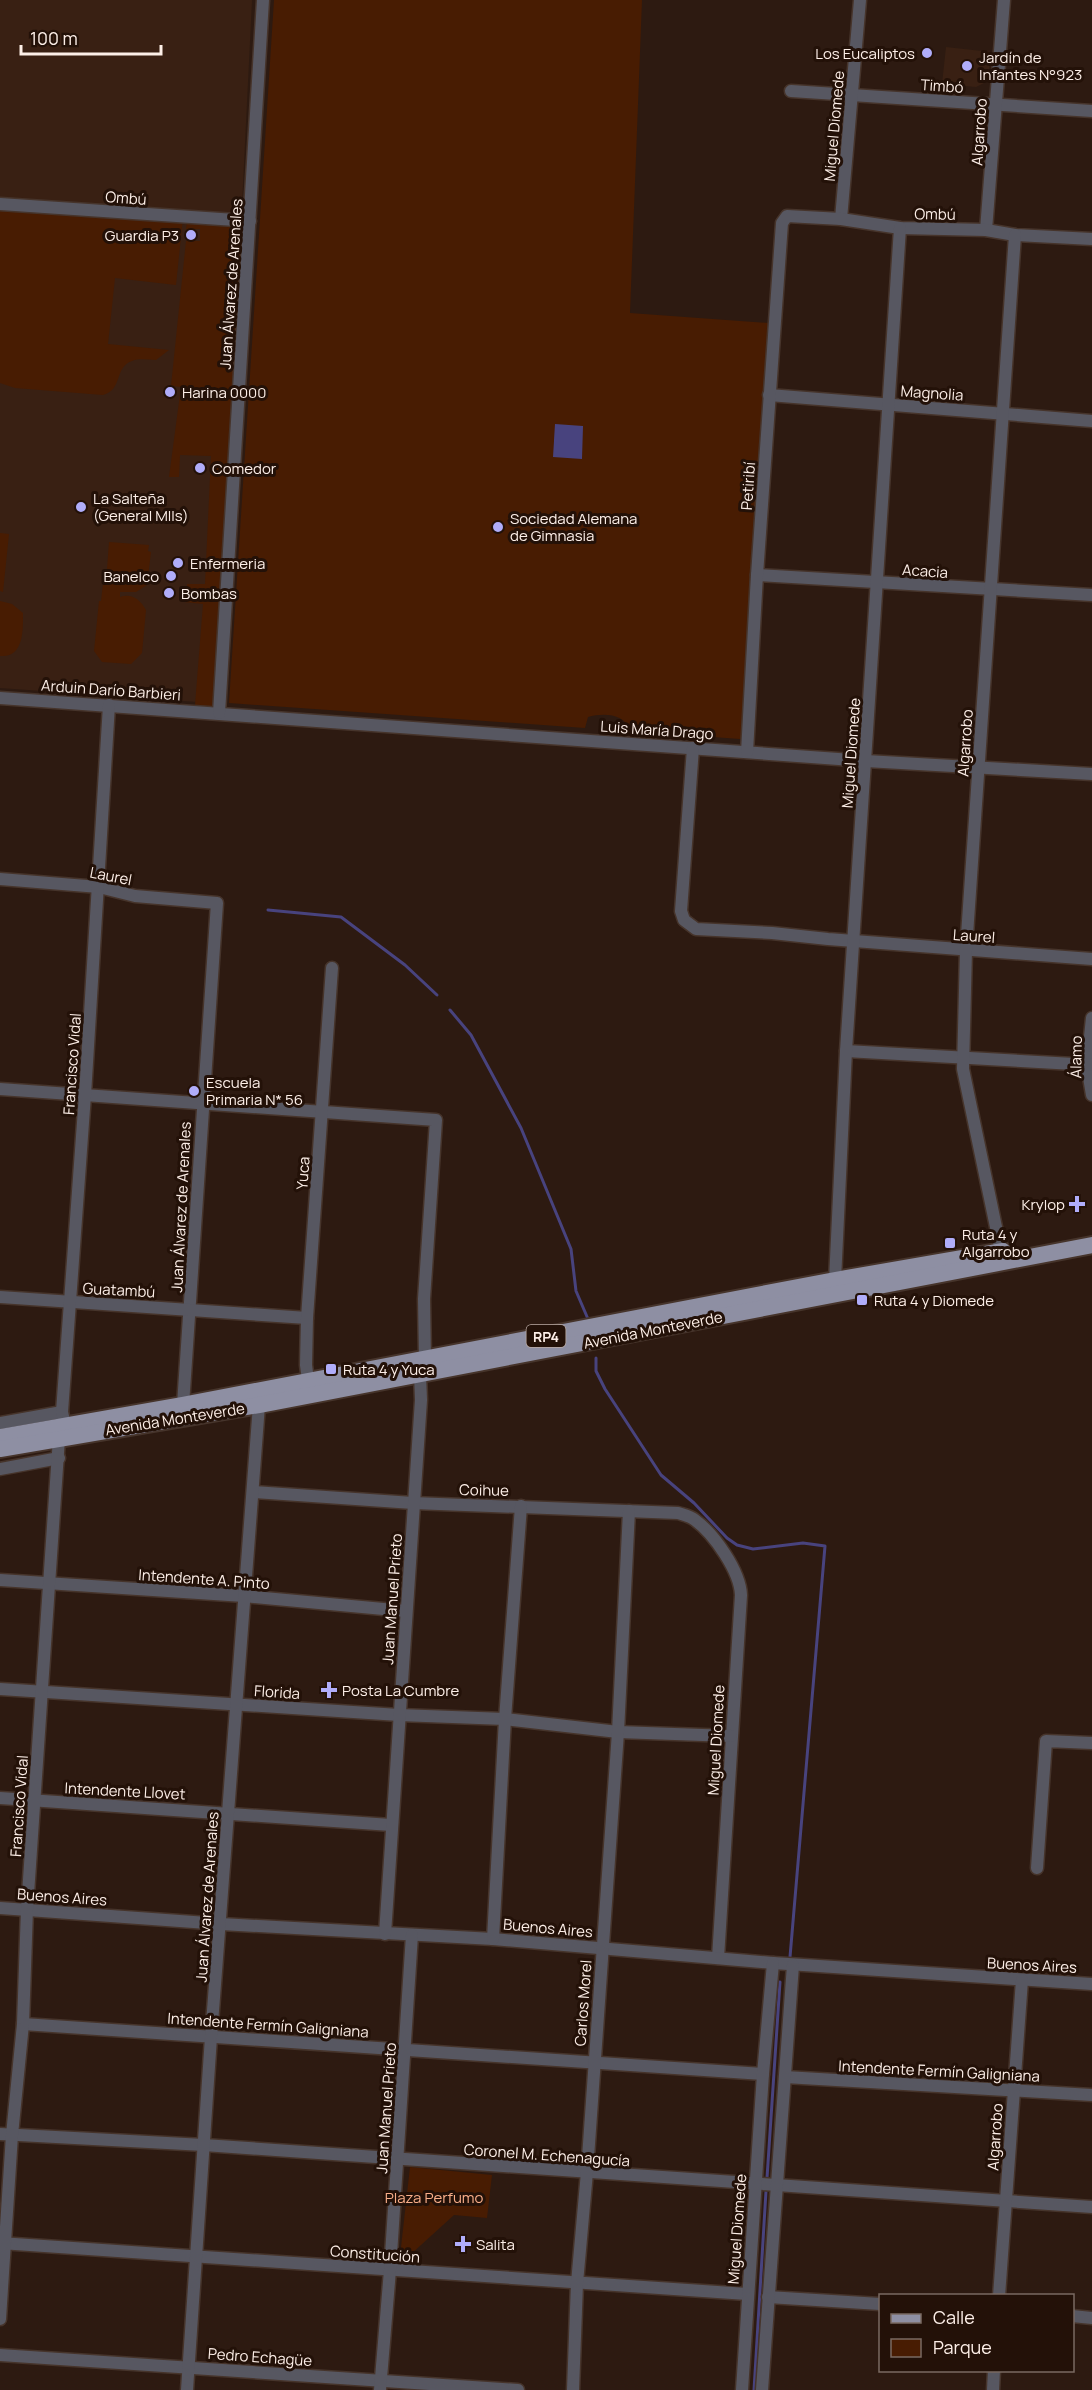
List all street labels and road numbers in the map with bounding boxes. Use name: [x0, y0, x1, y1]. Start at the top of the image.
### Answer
street label: Miguel Diomede: [819, 70, 849, 182]
street label: Timbó: [920, 74, 964, 98]
street label: Algarrobo: [966, 97, 992, 166]
street label: Ombú: [105, 186, 147, 210]
street label: Juan Álvarez de Arenales: [215, 198, 247, 370]
street label: Ombú: [914, 203, 956, 225]
street label: Magnolia: [900, 380, 964, 406]
street label: Petiribí: [736, 461, 760, 511]
street label: Acacia: [901, 559, 949, 583]
street label: Arduin Darío Barbieri: [40, 675, 182, 705]
street label: Miguel Diomede: [837, 697, 865, 809]
street label: Algarrobo: [952, 708, 978, 777]
street label: Luis María Drago: [600, 716, 714, 744]
street label: Laurel: [88, 862, 134, 890]
street label: Laurel: [952, 924, 996, 948]
street label: Francisco Vidal: [58, 1012, 86, 1116]
street label: Álamo: [1065, 1035, 1087, 1079]
street label: Juan Álvarez de Arenales: [166, 1121, 196, 1293]
street label: Yuca: [291, 1156, 315, 1190]
street label: Guatambú: [82, 1278, 156, 1302]
street label: Avenida Monteverde: [582, 1306, 724, 1354]
road number: RP4: [526, 1325, 566, 1347]
street label: Avenida Monteverde: [104, 1398, 246, 1440]
street label: Coihue: [459, 1479, 509, 1501]
street label: Juan Manuel Prieto: [377, 1533, 407, 1665]
street label: Intendente A. Pinto: [138, 1564, 271, 1594]
street label: Florida: [253, 1680, 301, 1704]
street label: Miguel Diomede: [703, 1684, 729, 1796]
street label: Francisco Vidal: [5, 1754, 33, 1858]
street label: Intendente Llovet: [64, 1777, 186, 1805]
street label: Juan Álvarez de Arenales: [191, 1811, 223, 1983]
street label: Buenos Aires: [16, 1883, 108, 1911]
street label: Buenos Aires: [502, 1914, 594, 1942]
street label: Buenos Aires: [986, 1952, 1078, 1978]
street label: Carlos Morel: [570, 1959, 596, 2047]
street label: Intendente Fermín Galigniana: [167, 2007, 369, 2043]
street label: Juan Manuel Prieto: [371, 2042, 401, 2174]
street label: Intendente Fermín Galigniana: [838, 2055, 1040, 2087]
street label: Algarrobo: [982, 2102, 1008, 2171]
street label: Coronel M. Echenagucía: [463, 2139, 631, 2171]
street label: Miguel Diomede: [723, 2173, 751, 2285]
street label: Constitución: [329, 2240, 421, 2268]
street label: Pedro Echagüe: [207, 2343, 313, 2371]

